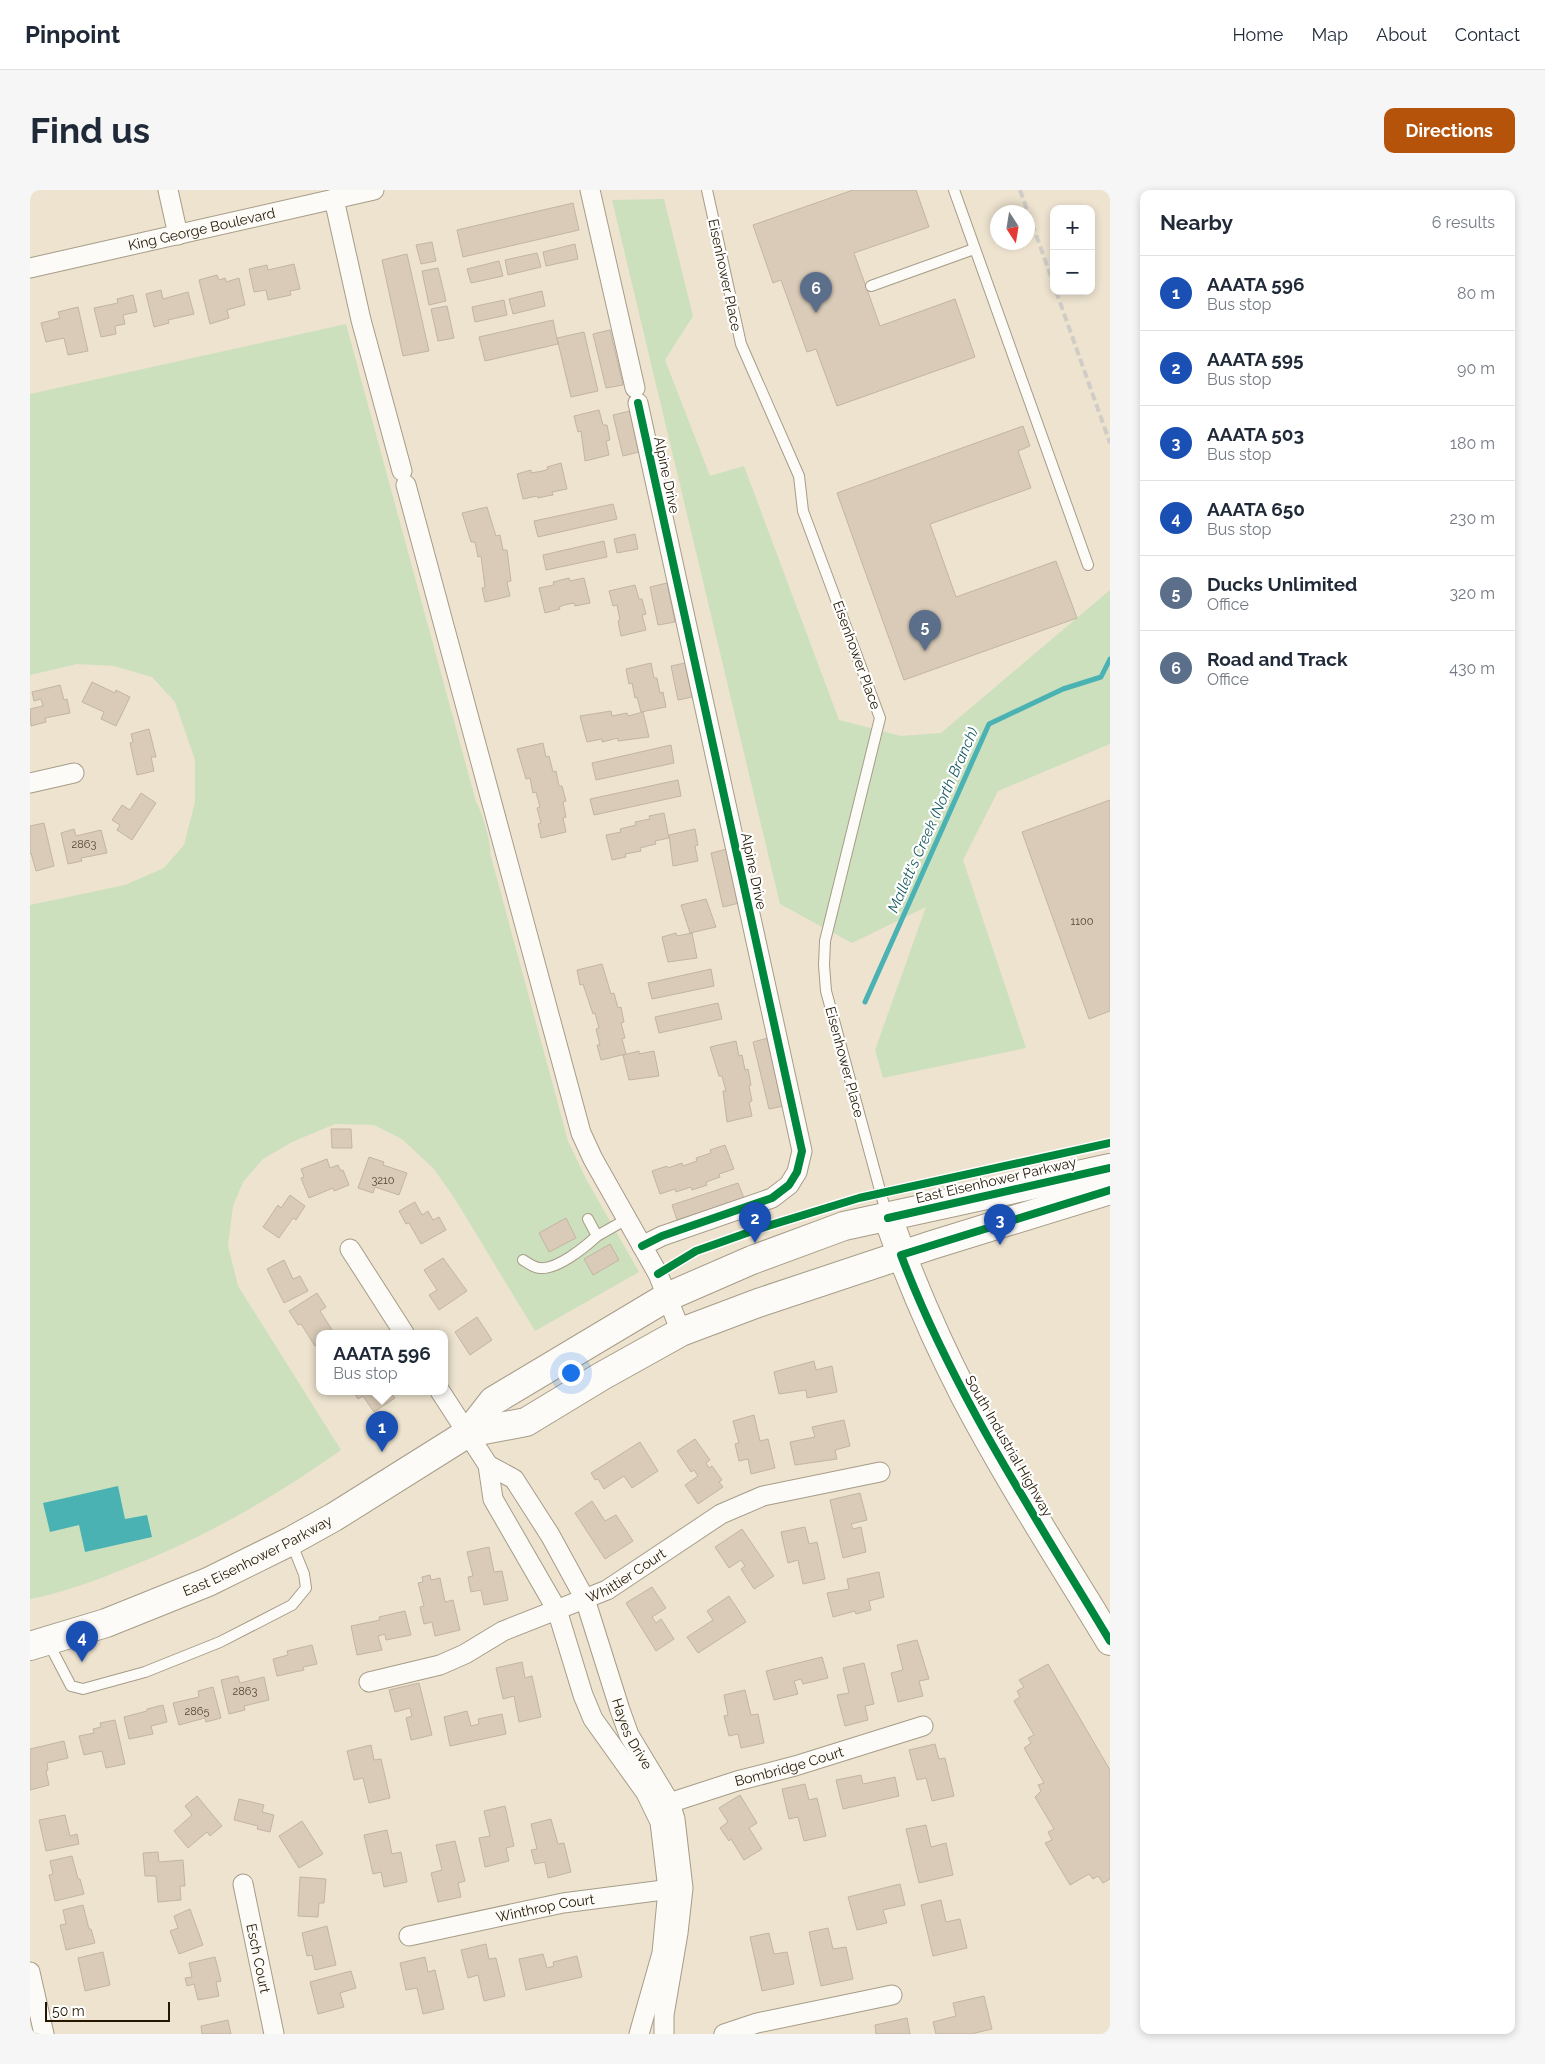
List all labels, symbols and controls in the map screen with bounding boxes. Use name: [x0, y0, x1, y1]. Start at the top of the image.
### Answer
text: Pinpoint: [25, 20, 120, 49]
text: Home: [1232, 24, 1283, 45]
text: Map: [1311, 24, 1348, 45]
text: About: [1376, 24, 1427, 45]
text: Contact: [1455, 24, 1520, 45]
button: Directions: [1384, 108, 1515, 153]
text: Find us: [30, 110, 150, 151]
street label: King George Boulevard: [127, 205, 277, 254]
north arrow: [990, 205, 1035, 250]
map controls: [1050, 205, 1095, 295]
button: +: [1050, 205, 1095, 250]
text: Nearby: [1160, 210, 1233, 235]
text: 6 results: [1432, 213, 1495, 232]
street label: Eisenhower Place: [705, 217, 745, 333]
button: −: [1050, 250, 1095, 295]
pin: 6: [800, 272, 832, 313]
text: AAATA 596: [1207, 273, 1305, 295]
text: 1: [1172, 284, 1180, 303]
text: 80 m: [1457, 284, 1495, 303]
text: Bus stop: [1207, 295, 1271, 314]
text: AAATA 595: [1207, 348, 1304, 370]
text: 2: [1171, 359, 1181, 378]
text: 90 m: [1457, 359, 1495, 378]
text: Bus stop: [1207, 370, 1271, 389]
text: AAATA 503: [1207, 423, 1304, 445]
text: 3: [1172, 434, 1180, 453]
text: 180 m: [1450, 434, 1495, 453]
street label: Alpine Drive: [651, 435, 683, 515]
text: Bus stop: [1207, 445, 1271, 464]
text: AAATA 650: [1207, 498, 1305, 520]
text: 4: [1171, 509, 1181, 528]
text: 230 m: [1450, 509, 1495, 528]
text: Bus stop: [1207, 520, 1271, 539]
text: Ducks Unlimited: [1207, 573, 1357, 595]
text: 5: [1172, 584, 1180, 603]
text: 320 m: [1450, 584, 1495, 603]
text: Office: [1207, 595, 1249, 614]
street label: Eisenhower Place: [830, 598, 884, 712]
pin: 5: [909, 610, 941, 651]
text: Road and Track: [1207, 648, 1348, 670]
text: 6: [1171, 659, 1181, 678]
text: 430 m: [1449, 659, 1495, 678]
text: Office: [1207, 670, 1249, 689]
water label: Mallett's Creek (North Branch): [884, 725, 982, 915]
street label: Alpine Drive: [738, 831, 770, 911]
house number: 2863: [72, 838, 97, 851]
house number: 1100: [1071, 915, 1094, 928]
street label: Eisenhower Place: [822, 1005, 868, 1119]
street label: East Eisenhower Parkway: [914, 1154, 1078, 1206]
house number: 3210: [371, 1174, 395, 1187]
pin: 2: [739, 1202, 771, 1243]
pin: 3: [984, 1204, 1016, 1245]
popup: [316, 1330, 448, 1395]
text: AAATA 596: [333, 1342, 431, 1364]
your location: [558, 1360, 584, 1386]
text: Bus stop: [333, 1364, 398, 1383]
street label: South Industrial Highway: [962, 1373, 1056, 1520]
pin: 1: [366, 1411, 398, 1452]
street label: East Eisenhower Parkway: [180, 1512, 335, 1599]
street label: Whittier Court: [584, 1545, 669, 1605]
pin: 4: [66, 1621, 98, 1662]
house number: 2863: [233, 1685, 258, 1698]
street label: Hayes Drive: [609, 1696, 656, 1772]
house number: 2865: [185, 1705, 209, 1718]
street label: Bombridge Court: [733, 1743, 846, 1789]
street label: Winthrop Court: [494, 1891, 595, 1925]
street label: Esch Court: [243, 1922, 273, 1995]
scale bar: [45, 1999, 170, 2022]
text: 50 m: [52, 2003, 85, 2019]

